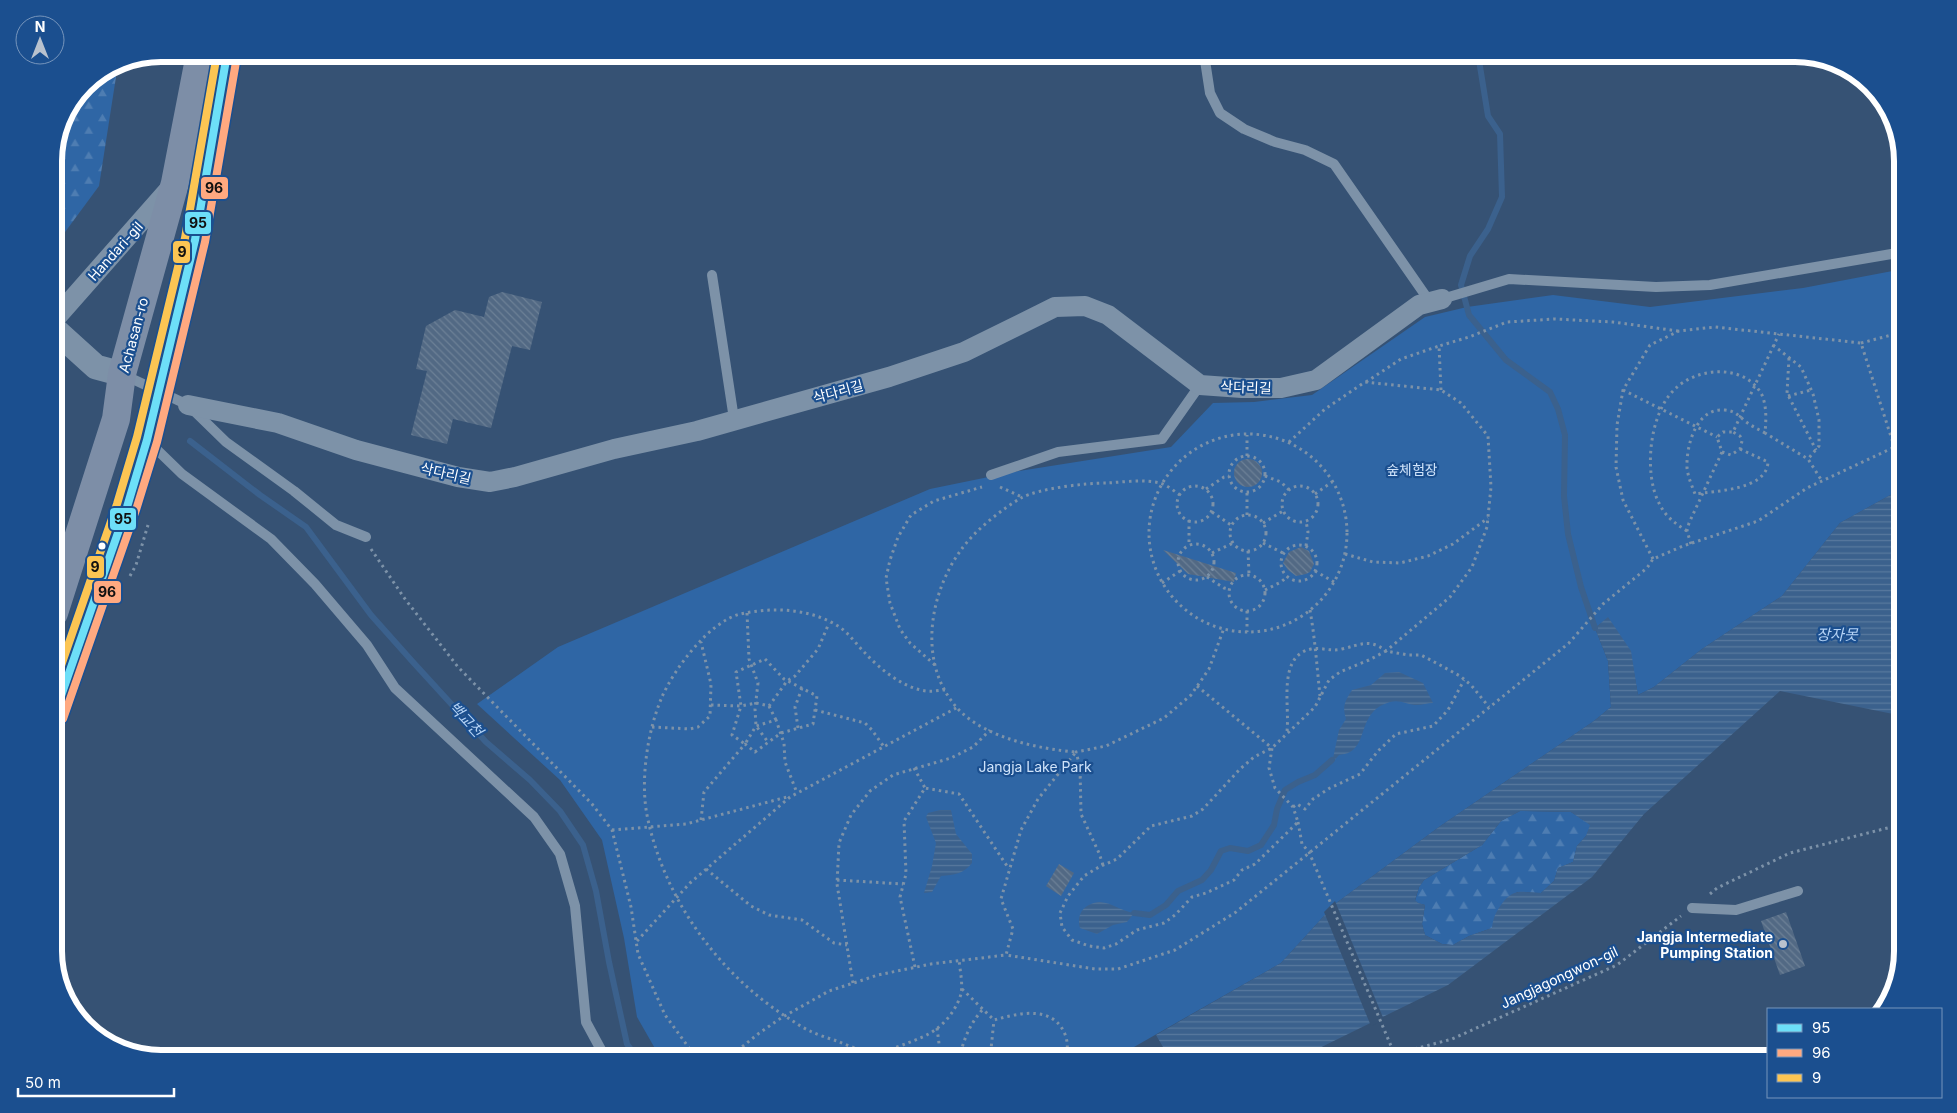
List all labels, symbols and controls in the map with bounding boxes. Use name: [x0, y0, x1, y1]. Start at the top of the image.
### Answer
north arrow: [15, 15, 65, 65]
text: N: [35, 18, 45, 35]
line badge: 96: [200, 176, 229, 200]
text: 96: [205, 179, 223, 196]
line badge: 95: [184, 211, 212, 235]
text: 95: [189, 214, 207, 231]
street label: Handari-gil: [84, 218, 146, 284]
line badge: 9: [172, 240, 191, 264]
text: 9: [177, 243, 187, 260]
street label: Achasan-ro: [115, 296, 151, 374]
street label: 삭다리길: [811, 376, 865, 406]
street label: 삭다리길: [1220, 378, 1272, 396]
street label: 삭다리길: [419, 459, 473, 487]
park label: 숲체험장: [1386, 461, 1438, 478]
line badge: 95: [109, 507, 137, 531]
text: 95: [114, 510, 132, 527]
unlabelled marker: [97, 541, 107, 551]
line badge: 9: [86, 555, 105, 579]
text: 9: [90, 558, 100, 575]
line badge: 96: [93, 580, 122, 604]
text: 96: [98, 583, 116, 600]
water label: 장자못: [1816, 625, 1859, 644]
water label: 백교천: [445, 697, 489, 742]
park label: Jangja Lake Park: [978, 758, 1092, 775]
place label: Jangja Intermediate Pumping Station: [1637, 928, 1773, 961]
marker: Jangja Intermediate Pumping Station: [1777, 938, 1789, 950]
street label: Jangjagongwon-gil: [1498, 942, 1620, 1012]
legend: [1767, 1008, 1942, 1098]
text: 95: [1812, 1018, 1830, 1037]
text: 96: [1812, 1043, 1831, 1062]
scale bar: [18, 1066, 174, 1098]
text: 9: [1812, 1068, 1821, 1087]
text: 50 m: [25, 1073, 61, 1092]

